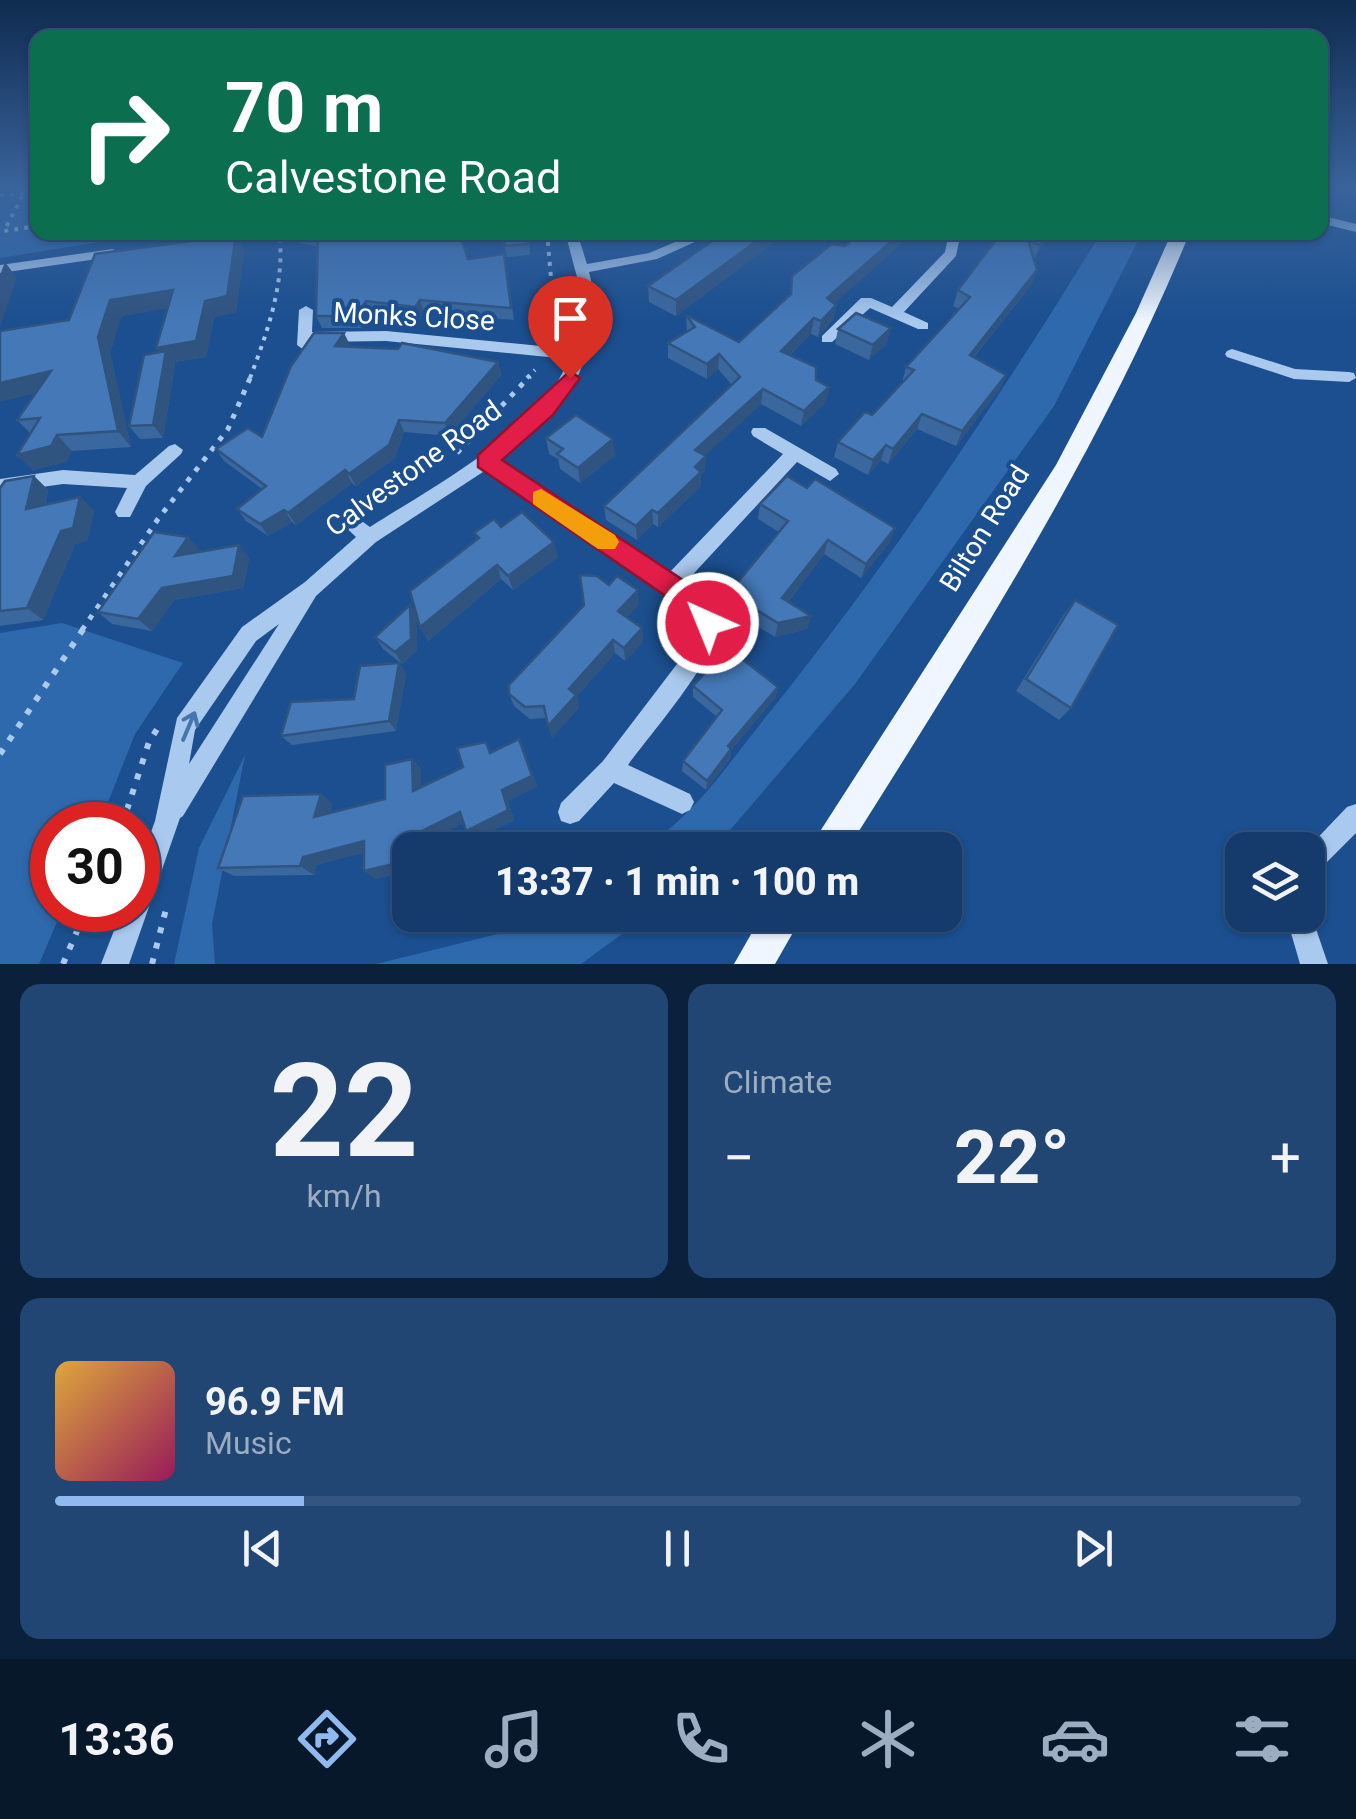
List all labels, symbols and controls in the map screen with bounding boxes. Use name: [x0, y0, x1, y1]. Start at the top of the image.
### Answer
text: 70 m: [225, 67, 383, 149]
icon: right: [60, 70, 190, 200]
text: Calvestone Road: [225, 151, 561, 204]
pin: [528, 276, 613, 379]
icon: arrive: [543, 291, 598, 346]
street label: Monks Close: [332, 296, 496, 337]
street label: Calvestone Road: [319, 394, 508, 543]
street label: Bilton Road: [933, 459, 1036, 597]
position arrow: [656, 571, 760, 675]
one-way arrow: [181, 712, 199, 742]
speed limit sign: 30: [30, 802, 160, 932]
map controls: [1225, 832, 1325, 932]
button: layers: [1225, 832, 1325, 932]
text: 13:37 · 1 min · 100 m: [495, 860, 859, 904]
text: 22: [269, 1035, 419, 1188]
text: Climate: [723, 1063, 832, 1101]
text: 22°: [954, 1113, 1070, 1201]
text: −: [723, 1126, 754, 1190]
text: +: [1270, 1126, 1301, 1190]
text: km/h: [306, 1177, 382, 1215]
text: 96.9 FM: [205, 1380, 345, 1424]
text: Music: [205, 1424, 292, 1462]
icon: previous: [235, 1521, 290, 1576]
icon: pause: [650, 1521, 705, 1576]
icon: next: [1066, 1521, 1121, 1576]
icon: directions: [292, 1704, 362, 1774]
icon: music: [479, 1704, 549, 1774]
icon: phone: [666, 1704, 736, 1774]
icon: climate: [853, 1704, 923, 1774]
icon: car: [1040, 1704, 1110, 1774]
icon: filters: [1227, 1704, 1297, 1774]
text: 13:36: [59, 1713, 175, 1766]

